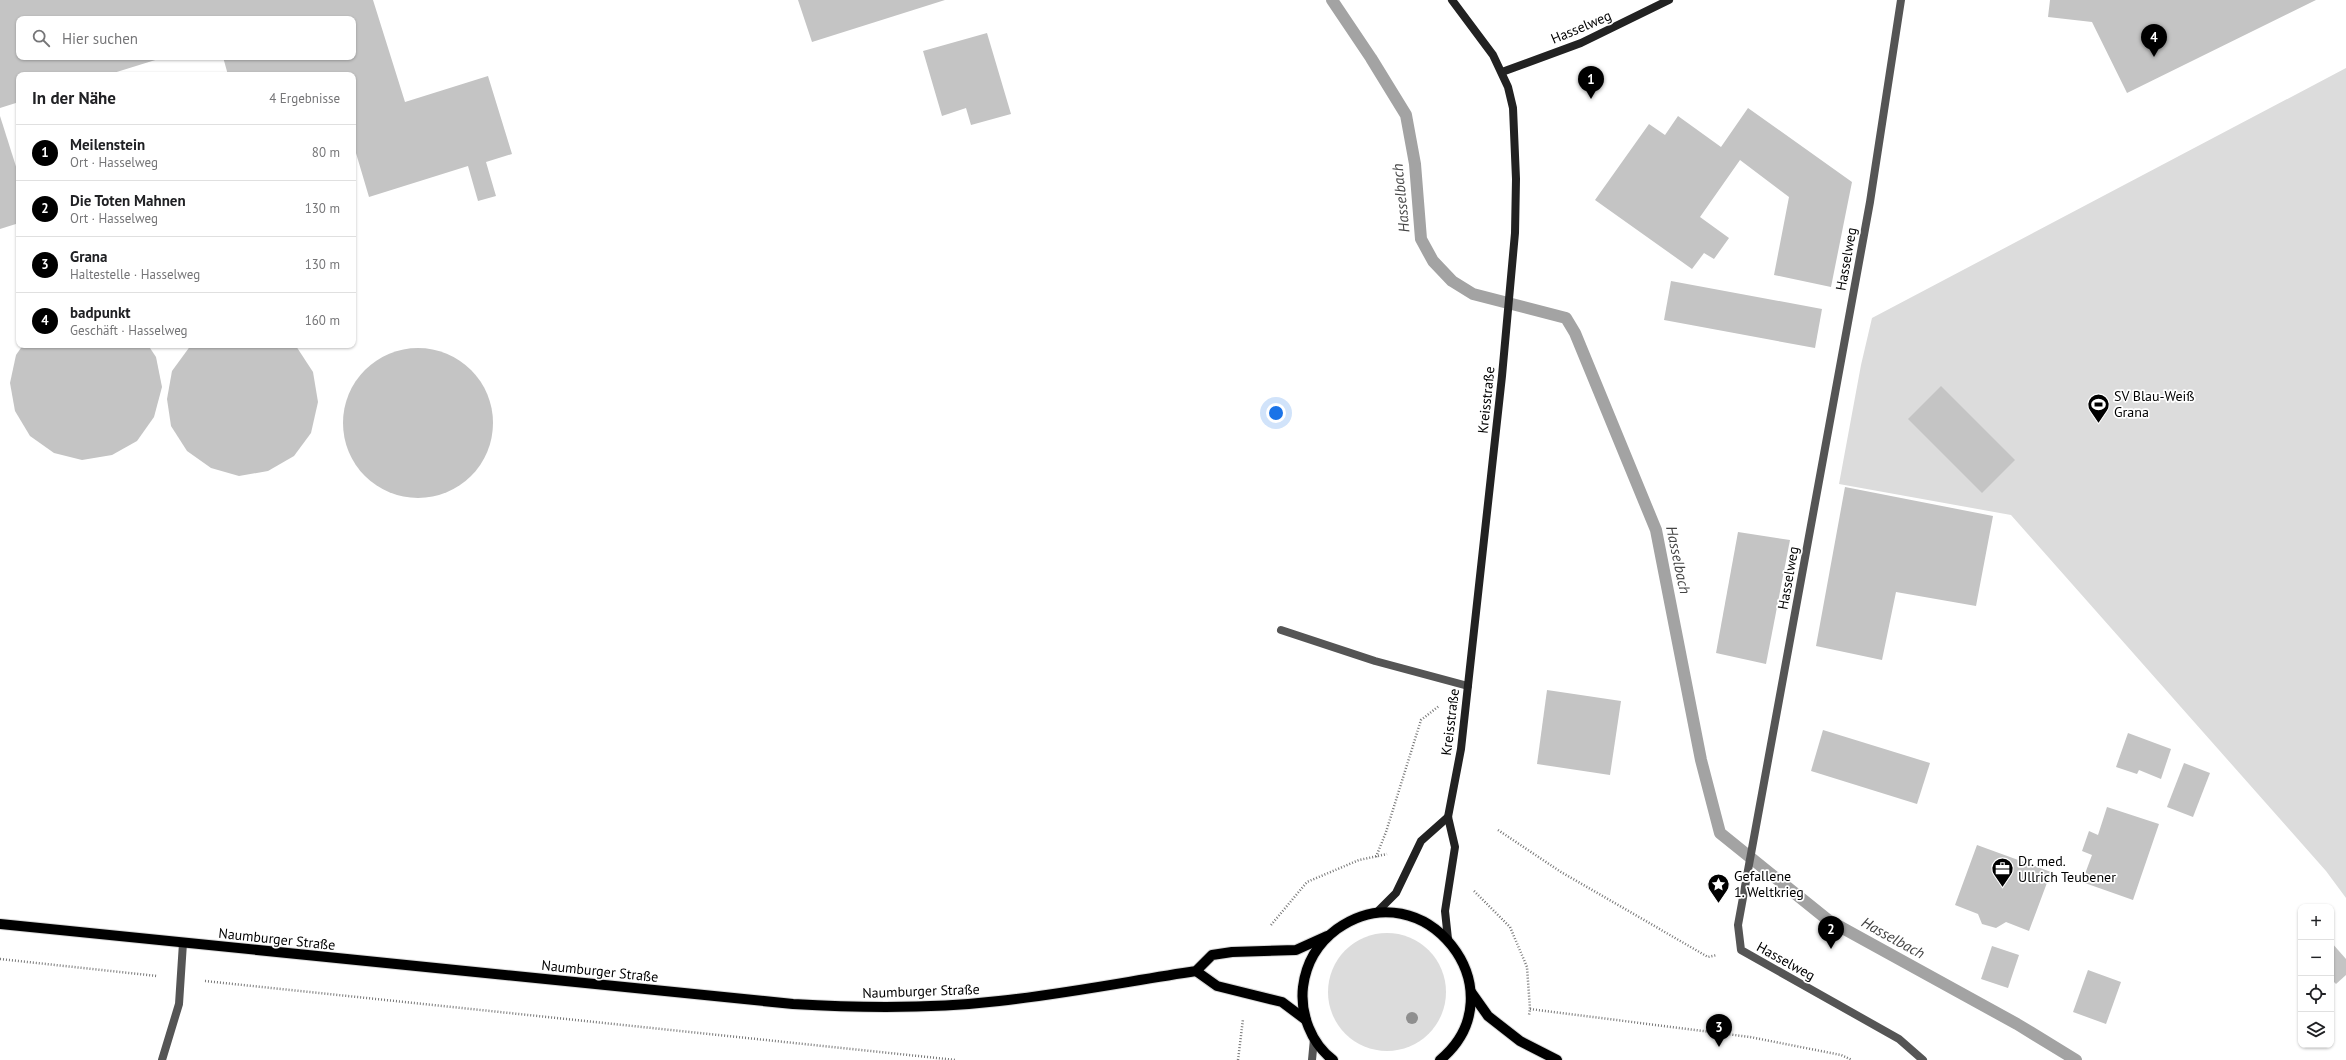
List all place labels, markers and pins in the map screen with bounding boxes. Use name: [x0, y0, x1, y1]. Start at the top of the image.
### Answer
pin: 4: [2141, 24, 2167, 57]
pin: 1: [1578, 66, 1604, 99]
place label: SV Blau-Weiß Grana: [2114, 387, 2195, 421]
sports icon: SV Blau-Weiß Grana: [2085, 391, 2111, 424]
place label: Dr. med. Ullrich Teubener: [2018, 852, 2116, 886]
office icon: Dr. med. Ullrich Teubener: [1990, 856, 2016, 889]
place label: Gefallene 1. Weltkrieg: [1734, 867, 1804, 901]
place icon: Gefallene 1. Weltkrieg: [1706, 871, 1732, 904]
pin: 2: [1818, 916, 1844, 949]
pin: 3: [1706, 1014, 1732, 1047]

